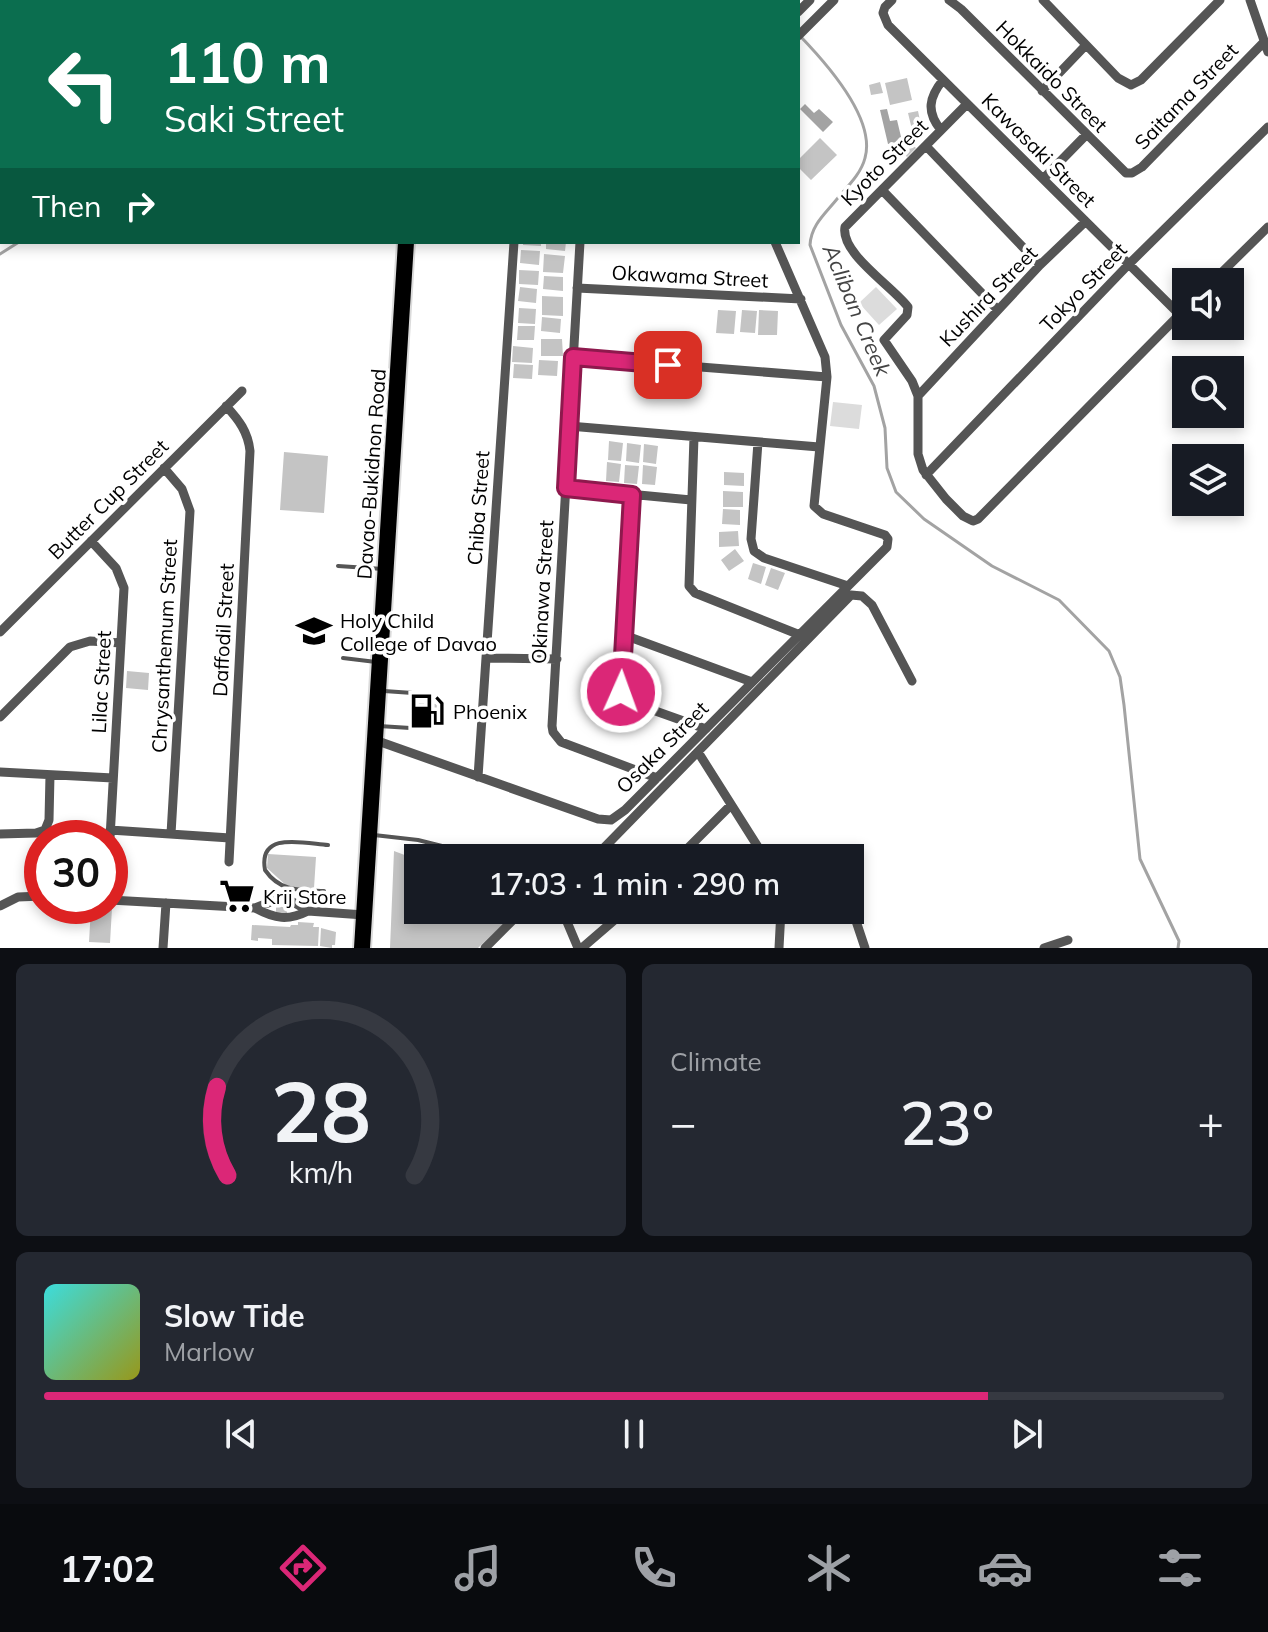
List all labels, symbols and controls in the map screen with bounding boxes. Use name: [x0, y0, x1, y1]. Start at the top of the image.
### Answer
street label: Hokkaido Street: [991, 15, 1113, 137]
text: 110 m: [164, 27, 331, 97]
icon: left: [32, 32, 136, 136]
street label: Saitama Street: [1129, 38, 1243, 154]
street label: Kawasaki Street: [977, 88, 1101, 212]
text: Saki Street: [164, 96, 344, 141]
street label: Kyoto Street: [835, 113, 933, 211]
icon: right: [118, 184, 162, 228]
text: Then: [32, 187, 102, 225]
street label: Tokyo Street: [1034, 237, 1132, 337]
water label: Acliban Creek: [816, 239, 898, 381]
street label: Kushira Street: [934, 241, 1042, 351]
street label: Okawama Street: [611, 259, 769, 293]
map controls: [1172, 268, 1244, 516]
button: sound: [1172, 268, 1244, 340]
pin: [634, 331, 702, 399]
icon: arrive: [646, 343, 690, 387]
button: search: [1172, 356, 1244, 428]
street label: Davao-Bukidnon Road: [351, 368, 391, 580]
street label: Butter Cup Street: [43, 434, 173, 564]
button: layers: [1172, 444, 1244, 516]
street label: Chiba Street: [462, 450, 494, 566]
street label: Okinawa Street: [526, 520, 558, 664]
street label: Chrysanthemum Street: [146, 538, 182, 754]
street label: Daffodil Street: [207, 563, 239, 697]
place label: Holy Child College of Davao: [340, 608, 497, 656]
school or university icon: Holy Child College of Davao: [295, 612, 333, 650]
street label: Lilac Street: [86, 630, 116, 734]
position arrow: [579, 650, 663, 734]
fuel station icon: Phoenix: [408, 692, 446, 730]
street label: Osaka Street: [611, 696, 713, 798]
place label: Phoenix: [453, 699, 528, 724]
speed limit sign: 30: [24, 820, 128, 924]
text: 17:03 · 1 min · 290 m: [488, 865, 780, 903]
supermarket icon: Krij Store: [218, 877, 256, 915]
place label: Krij Store: [263, 884, 346, 909]
text: Climate: [670, 1045, 762, 1078]
text: 28: [271, 1058, 371, 1163]
text: 23°: [900, 1085, 994, 1160]
text: −: [670, 1095, 696, 1150]
text: +: [1198, 1095, 1224, 1150]
text: km/h: [289, 1154, 353, 1190]
text: Slow Tide: [164, 1297, 305, 1335]
text: Marlow: [164, 1335, 255, 1368]
icon: previous: [219, 1412, 263, 1456]
icon: pause: [612, 1412, 656, 1456]
icon: next: [1005, 1412, 1049, 1456]
icon: directions: [275, 1540, 331, 1596]
icon: music: [450, 1540, 506, 1596]
icon: phone: [626, 1540, 682, 1596]
icon: climate: [801, 1540, 857, 1596]
icon: car: [977, 1540, 1033, 1596]
icon: filters: [1152, 1540, 1208, 1596]
text: 17:02: [60, 1546, 155, 1591]

